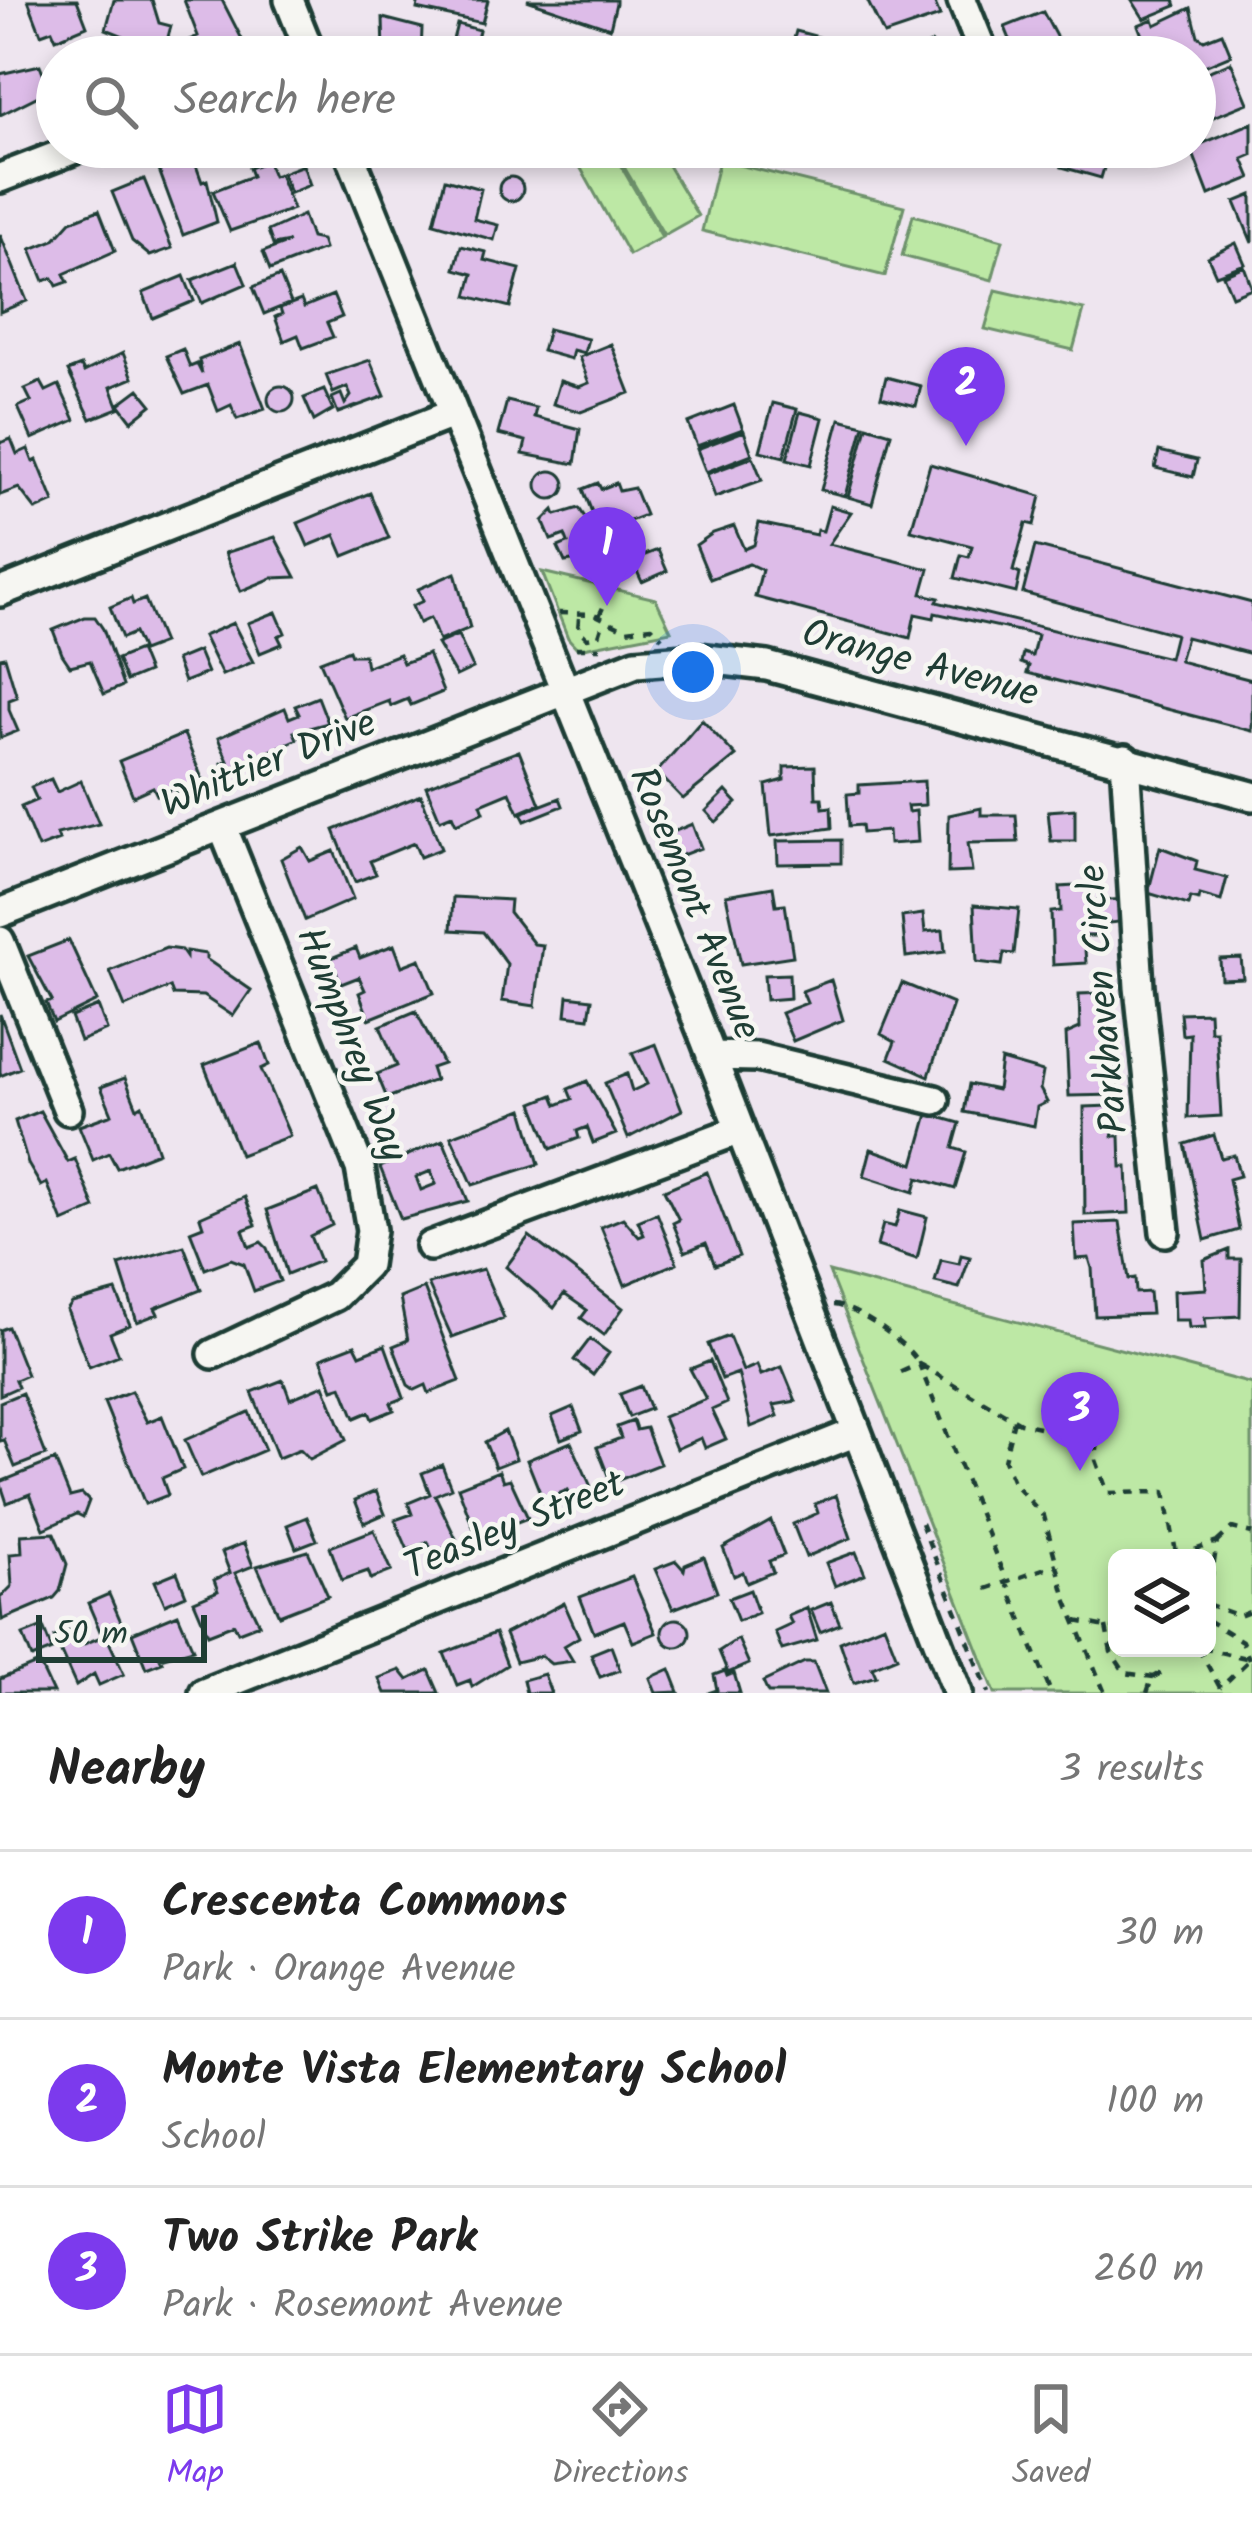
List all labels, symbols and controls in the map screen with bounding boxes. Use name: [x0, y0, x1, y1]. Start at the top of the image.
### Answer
search box: [36, 36, 1216, 168]
text: Search here: [174, 66, 396, 138]
icon: search: [78, 69, 144, 135]
pin: 2: [927, 347, 1005, 446]
pin: 1: [568, 507, 646, 606]
street label: Orange Avenue: [795, 604, 1045, 726]
your location: [663, 642, 723, 702]
street label: Whittier Drive: [152, 694, 386, 836]
street label: Rosemont Avenue: [610, 758, 776, 1050]
street label: Parkhaven Circle: [1062, 862, 1148, 1136]
street label: Humphrey Way: [277, 919, 423, 1172]
pin: 3: [1041, 1372, 1119, 1471]
street label: Teasley Street: [395, 1454, 636, 1599]
map controls: [1108, 1549, 1216, 1657]
button: layers: [1108, 1549, 1216, 1657]
scale bar: [36, 1609, 207, 1662]
text: 50 m: [54, 1609, 128, 1662]
text: Nearby: [48, 1731, 205, 1812]
text: 3 results: [1059, 1740, 1204, 1802]
text: Crescenta Commons: [162, 1868, 567, 1940]
text: 1: [81, 1904, 93, 1966]
text: 30 m: [1116, 1904, 1204, 1966]
text: Park · Orange Avenue: [162, 1940, 516, 2002]
text: Monte Vista Elementary School: [162, 2036, 786, 2108]
text: 2: [76, 2072, 98, 2134]
text: 100 m: [1106, 2072, 1204, 2134]
text: School: [162, 2108, 266, 2170]
text: Two Strike Park: [162, 2204, 477, 2276]
text: 3: [76, 2240, 98, 2302]
text: 260 m: [1093, 2240, 1204, 2302]
text: Park · Rosemont Avenue: [162, 2276, 563, 2338]
tab: Map: [162, 2376, 228, 2501]
tab: Directions: [551, 2376, 688, 2501]
tab: Saved: [1012, 2376, 1090, 2501]

